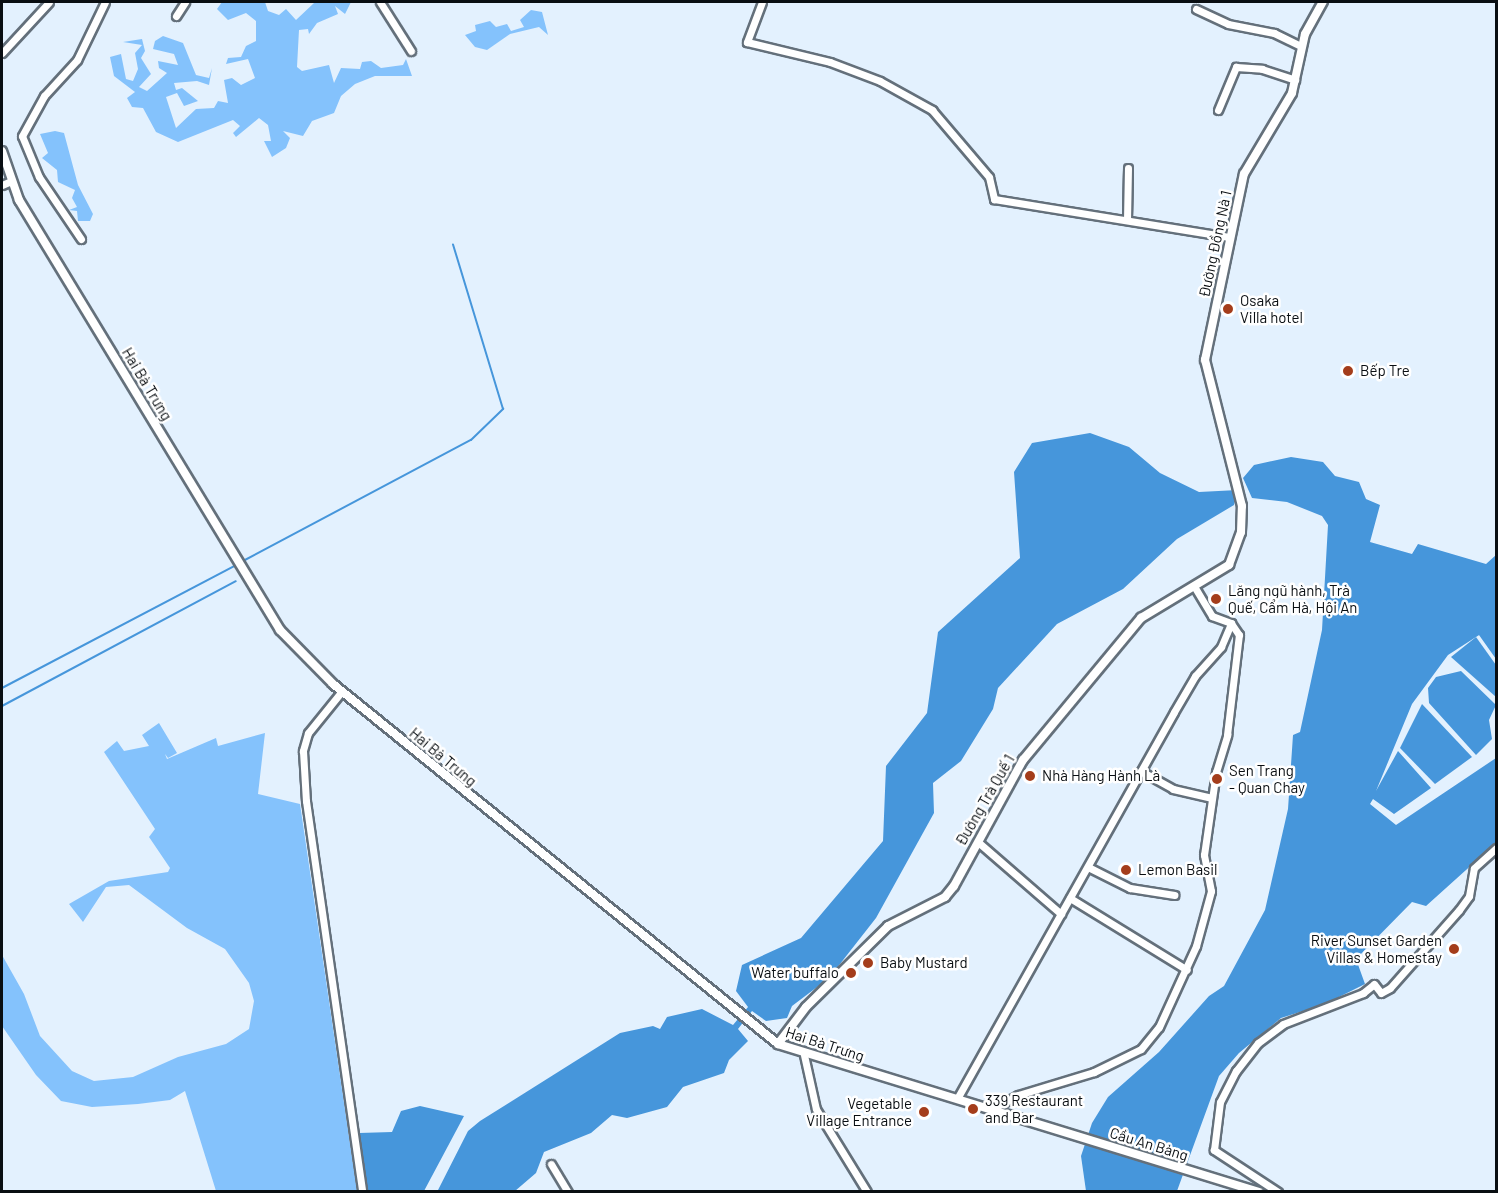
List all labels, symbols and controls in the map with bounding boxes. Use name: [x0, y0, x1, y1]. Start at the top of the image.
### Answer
street label: Đường Đồng Nà 1: [1195, 189, 1235, 299]
place label: Osaka Villa hotel: [1240, 291, 1303, 326]
marker: Osaka Villa hotel: [1221, 302, 1235, 316]
street label: Hai Bà Trưng: [118, 344, 176, 424]
place label: Bếp Tre: [1360, 362, 1410, 380]
marker: Bếp Tre: [1341, 364, 1355, 378]
place label: Lăng ngũ hành, Trà Quế, Cẩm Hà, Hội An: [1228, 581, 1357, 616]
marker: Lăng ngũ hành, Trà Quế, Cẩm Hà, Hội An: [1209, 592, 1223, 606]
street label: Hai Bà Trưng: [406, 724, 480, 790]
street label: Đường Trà Quế 1: [952, 751, 1018, 849]
place label: Sen Trang - Quan Chay: [1229, 761, 1305, 796]
place label: Nhà Hàng Hành Là: [1042, 767, 1160, 785]
marker: Nhà Hàng Hành Là: [1023, 769, 1037, 783]
marker: Sen Trang - Quan Chay: [1210, 772, 1224, 786]
place label: Lemon Basil: [1138, 861, 1218, 879]
marker: Lemon Basil: [1119, 863, 1133, 877]
place label: River Sunset Garden Villas & Homestay: [1311, 931, 1442, 966]
marker: River Sunset Garden Villas & Homestay: [1447, 942, 1461, 956]
place label: Baby Mustard: [880, 954, 968, 972]
marker: Baby Mustard: [861, 956, 875, 970]
place label: Water buffalo: [751, 964, 839, 982]
marker: Water buffalo: [844, 966, 858, 980]
street label: Hai Bà Trưng: [783, 1023, 867, 1065]
place label: 339 Restaurant and Bar: [985, 1091, 1083, 1126]
place label: Vegetable Village Entrance: [806, 1094, 912, 1129]
marker: 339 Restaurant and Bar: [966, 1102, 980, 1116]
marker: Vegetable Village Entrance: [917, 1105, 931, 1119]
street label: Cầu An Bàng: [1108, 1124, 1190, 1164]

